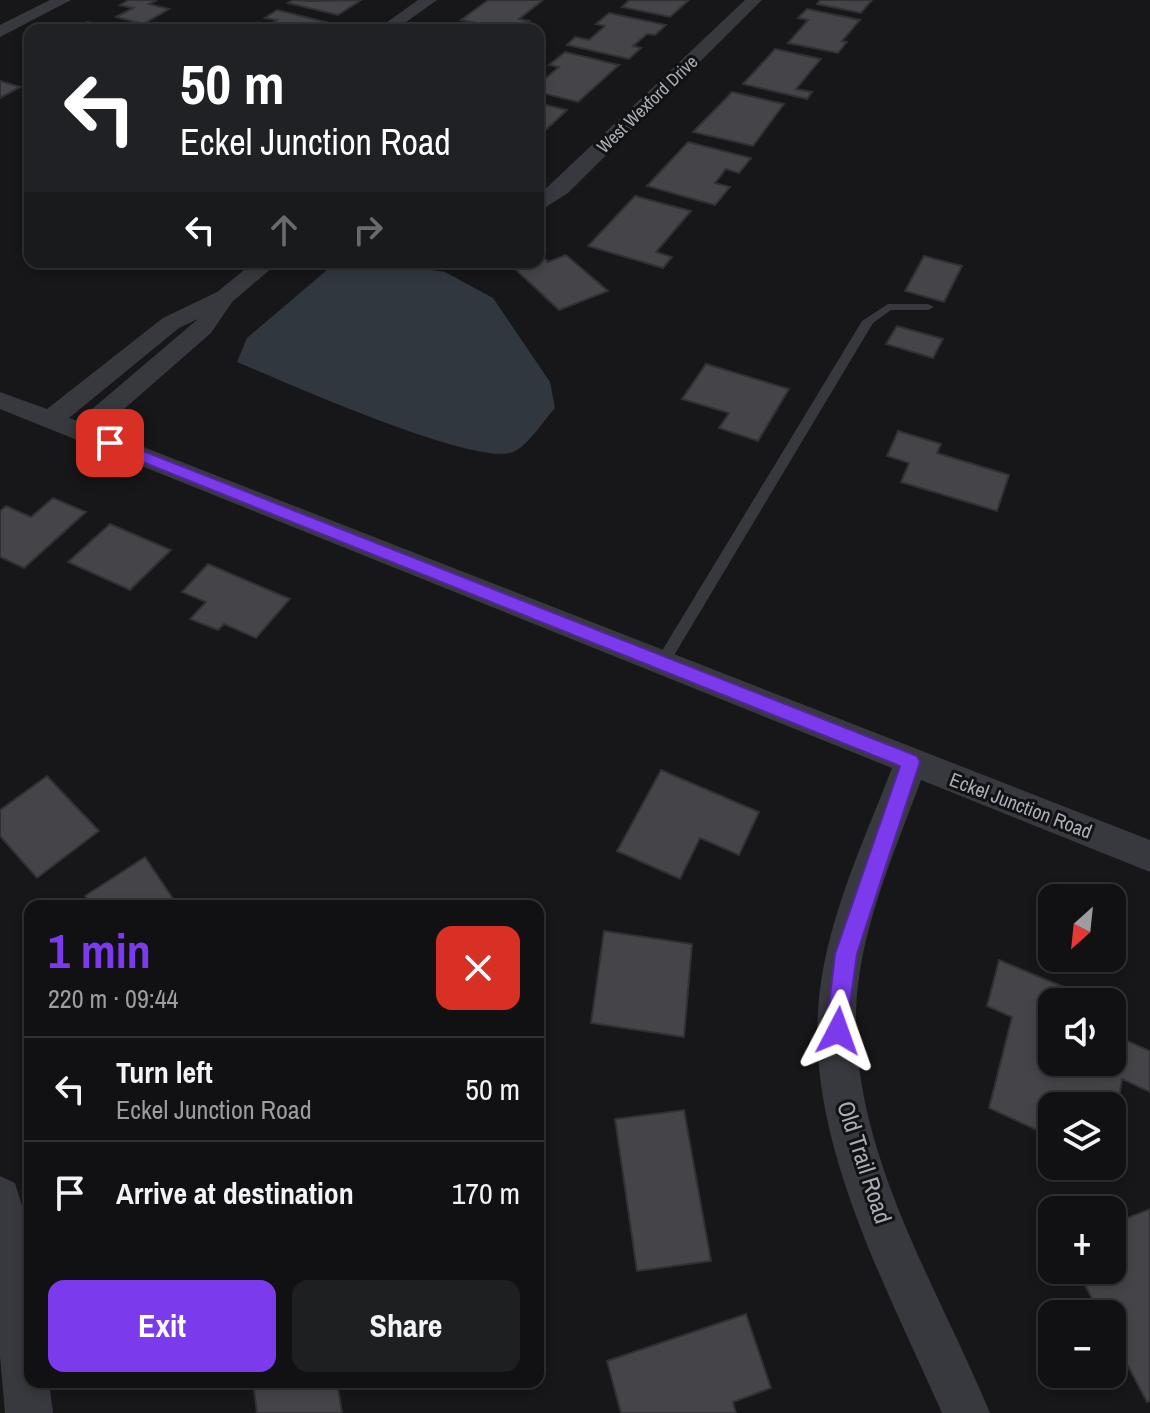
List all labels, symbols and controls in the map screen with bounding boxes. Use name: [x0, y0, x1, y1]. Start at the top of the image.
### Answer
text: 50 m: [180, 46, 285, 121]
street label: West Wexford Drive: [591, 49, 703, 159]
icon: left: [48, 56, 152, 160]
text: Eckel Junction Road: [180, 118, 451, 166]
icon: left: [178, 208, 222, 252]
icon: ahead: [262, 208, 306, 252]
icon: right: [346, 208, 390, 252]
pin: [76, 409, 144, 477]
icon: arrive: [88, 421, 132, 465]
street label: Eckel Junction Road: [946, 765, 1096, 845]
north arrow: [1038, 884, 1126, 972]
map controls: [1038, 884, 1126, 1388]
text: 1 min: [48, 918, 151, 983]
button: close: [436, 926, 520, 1010]
text: 220 m · 09:44: [48, 981, 178, 1016]
button: sound: [1038, 988, 1126, 1076]
position arrow: [796, 989, 880, 1073]
text: Turn left: [116, 1052, 213, 1092]
icon: left: [48, 1067, 92, 1111]
text: 50 m: [465, 1069, 520, 1109]
text: Eckel Junction Road: [116, 1092, 312, 1127]
button: layers: [1038, 1092, 1126, 1180]
street label: Old Trail Road: [830, 1097, 900, 1227]
icon: arrive: [48, 1171, 92, 1215]
text: Arrive at destination: [116, 1173, 354, 1213]
text: 170 m: [452, 1173, 520, 1213]
button: +: [1038, 1196, 1126, 1284]
button: Exit: [48, 1280, 276, 1372]
button: Share: [292, 1280, 520, 1372]
button: −: [1038, 1300, 1126, 1388]

